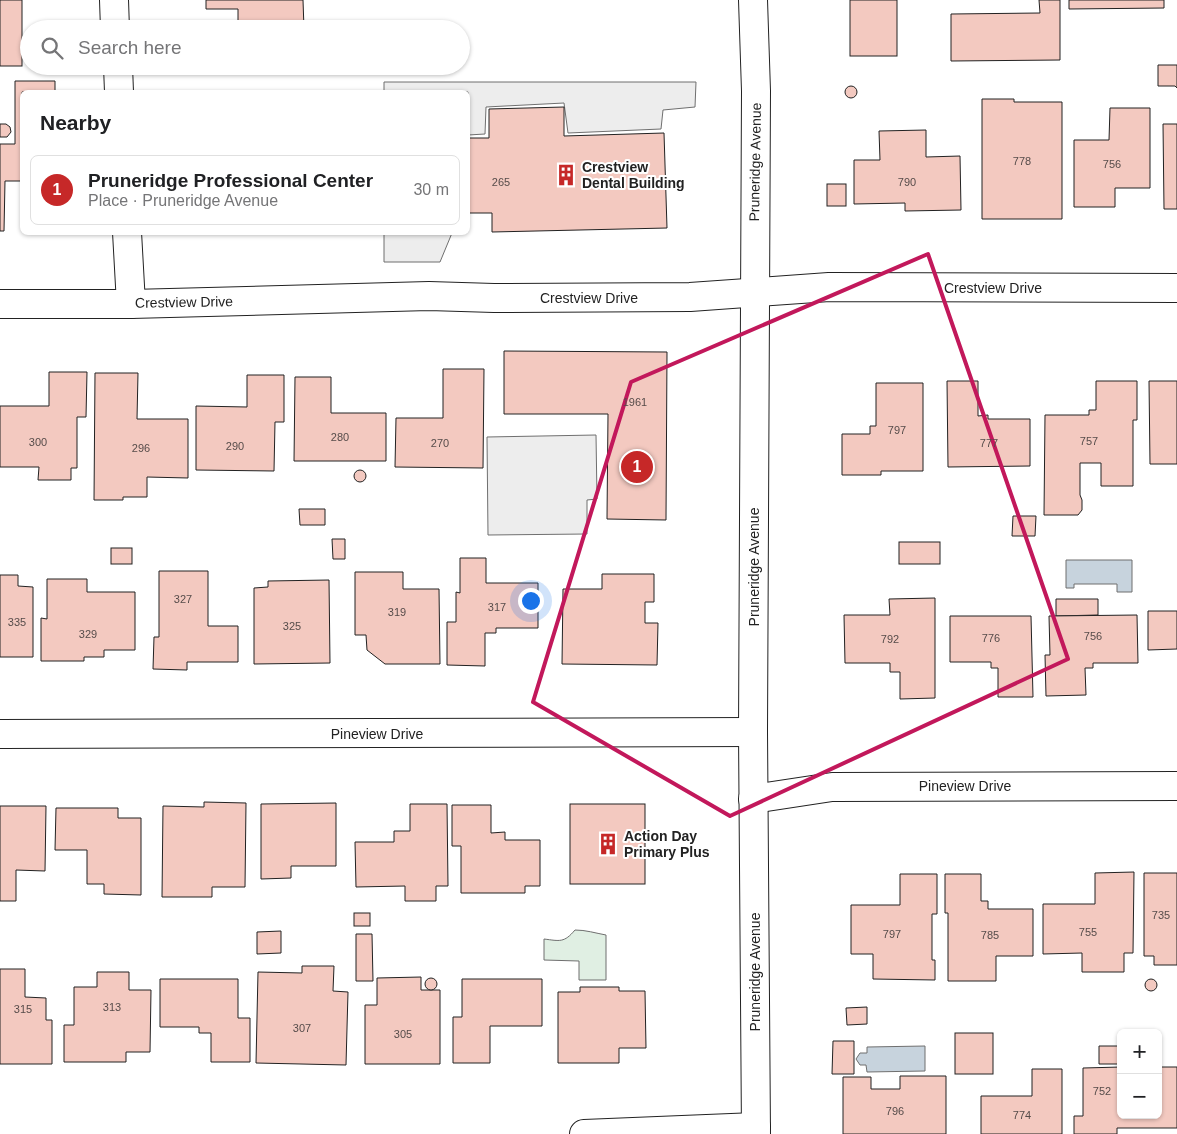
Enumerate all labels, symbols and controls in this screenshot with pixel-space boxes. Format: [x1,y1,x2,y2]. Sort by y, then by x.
search box [20,20,470,75]
icon: search [38,34,66,62]
text: Search here [78,37,182,58]
street label: Pruneridge Avenue [746,102,764,222]
text: Nearby [40,111,111,134]
house number: 778 [1013,155,1031,167]
house number: 756 [1103,158,1121,170]
place label: Crestview Dental Building [582,159,685,191]
building icon: Crestview Dental Building [553,162,579,188]
text: Pruneridge Professional Center [88,170,373,191]
house number: 265 [492,176,510,188]
house number: 790 [898,176,916,188]
text: 1 [53,181,61,198]
text: 30 m [413,181,449,198]
text: Place · Pruneridge Avenue [88,192,278,209]
street label: Crestview Drive [944,280,1042,296]
street label: Crestview Drive [540,290,638,306]
street label: Crestview Drive [135,293,233,311]
house number: 1961 [623,396,647,408]
house number: 797 [888,424,906,436]
house number: 280 [331,431,349,443]
house number: 757 [1080,435,1098,447]
house number: 300 [29,436,47,448]
house number: 270 [431,437,449,449]
house number: 777 [980,437,998,449]
house number: 290 [226,440,244,452]
house number: 296 [132,442,150,454]
pin: 1 [621,448,653,486]
street label: Pruneridge Avenue [746,507,762,626]
your location [518,588,544,614]
house number: 327 [174,593,192,605]
house number: 317 [488,601,506,613]
house number: 319 [388,606,406,618]
house number: 335 [8,616,26,628]
house number: 325 [283,620,301,632]
house number: 329 [79,628,97,640]
house number: 756 [1084,630,1102,642]
house number: 776 [982,632,1000,644]
house number: 792 [881,633,899,645]
street label: Pineview Drive [331,726,424,742]
street label: Pineview Drive [919,778,1012,794]
place label: Action Day Primary Plus [624,828,710,860]
building icon: Action Day Primary Plus [595,831,621,857]
house number: 735 [1152,909,1170,921]
street label: Pruneridge Avenue [747,912,763,1031]
house number: 755 [1079,926,1097,938]
house number: 797 [883,928,901,940]
house number: 785 [981,929,999,941]
house number: 313 [103,1001,121,1013]
house number: 315 [14,1003,32,1015]
house number: 307 [293,1022,311,1034]
house number: 305 [394,1028,412,1040]
map controls [1117,1029,1162,1119]
button: + [1117,1029,1162,1074]
button: − [1117,1074,1162,1119]
house number: 752 [1093,1085,1111,1097]
house number: 796 [886,1105,904,1117]
house number: 774 [1013,1109,1031,1121]

